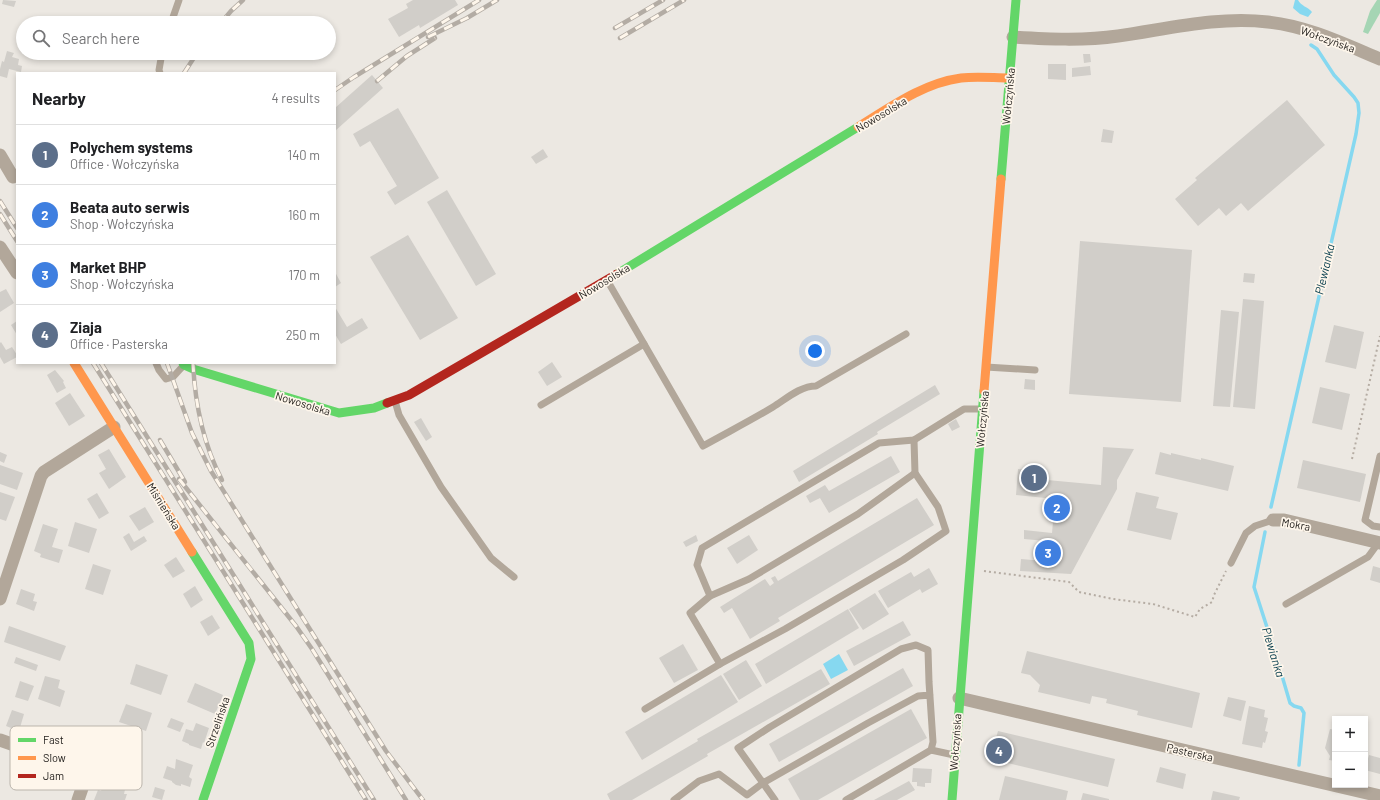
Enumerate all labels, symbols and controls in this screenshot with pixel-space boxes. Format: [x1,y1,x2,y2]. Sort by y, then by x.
search box [16,16,336,60]
street label: Wołczyńska [1299,23,1357,55]
icon: search [30,27,52,49]
text: Search here [62,29,140,47]
street label: Wołczyńska [999,67,1017,125]
text: Nearby [32,88,86,108]
text: 4 results [272,90,320,106]
street label: Nowosolska [853,94,909,134]
text: Polychem systems [70,138,193,156]
text: 1 [43,147,47,163]
text: 140 m [288,147,320,163]
text: Office · Wołczyńska [70,156,179,172]
text: Beata auto serwis [70,198,190,216]
text: 2 [41,207,49,223]
text: 160 m [288,207,320,223]
text: Shop · Wołczyńska [70,216,174,232]
water label: Plewianka [1311,242,1337,296]
text: Market BHP [70,258,146,276]
street label: Nowosolska [576,261,632,301]
text: 3 [41,267,49,283]
text: 170 m [289,267,320,283]
text: Shop · Wołczyńska [70,276,174,292]
text: Ziaja [70,318,102,336]
text: 4 [41,327,49,343]
text: 250 m [286,327,320,343]
text: Office · Pasterska [70,336,168,352]
your location [805,341,825,361]
street label: Nowosolska [274,388,332,418]
street label: Wołczyńska [973,390,991,448]
pin: 1 [1021,463,1047,493]
street label: Miśnieńska [144,480,184,532]
pin: 2 [1044,493,1070,523]
street label: Mokra [1281,515,1311,533]
pin: 3 [1035,538,1061,568]
water label: Plewianka [1260,625,1288,679]
street label: Strzelińska [202,695,232,749]
street label: Wołczyńska [947,713,963,771]
map controls [1332,716,1368,788]
button: + [1332,716,1368,752]
legend [10,726,142,790]
text: Fast [43,733,64,746]
pin: 4 [986,736,1012,766]
street label: Pasterska [1165,740,1215,764]
text: Slow [43,751,66,764]
button: − [1332,752,1368,788]
text: Jam [43,769,64,782]

